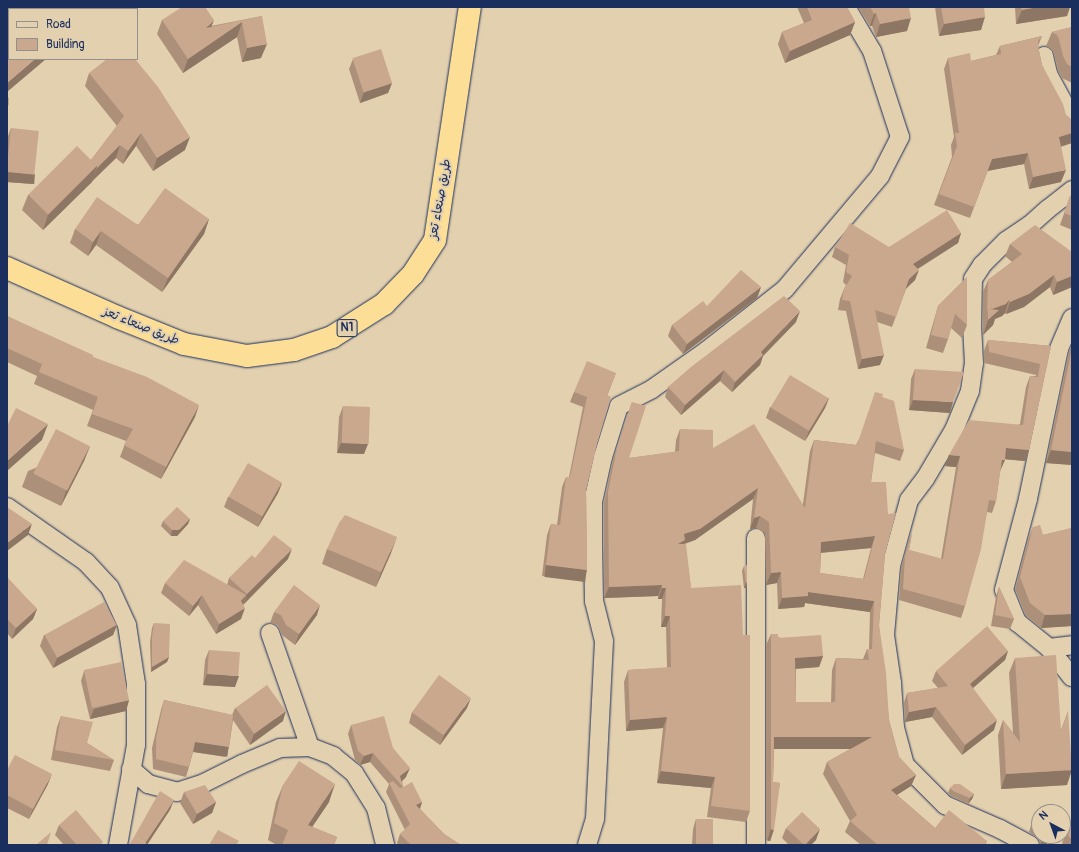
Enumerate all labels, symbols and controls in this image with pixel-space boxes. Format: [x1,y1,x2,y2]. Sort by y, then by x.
legend [8,8,138,60]
text: Road [46,17,71,32]
text: Building [46,37,85,52]
street label: طريق صنعاء تعز [425,158,455,240]
street label: طريق صنعاء تعز [100,304,182,348]
road number: N1 [336,318,358,338]
north arrow [1031,804,1071,844]
text: N [1036,808,1051,823]

